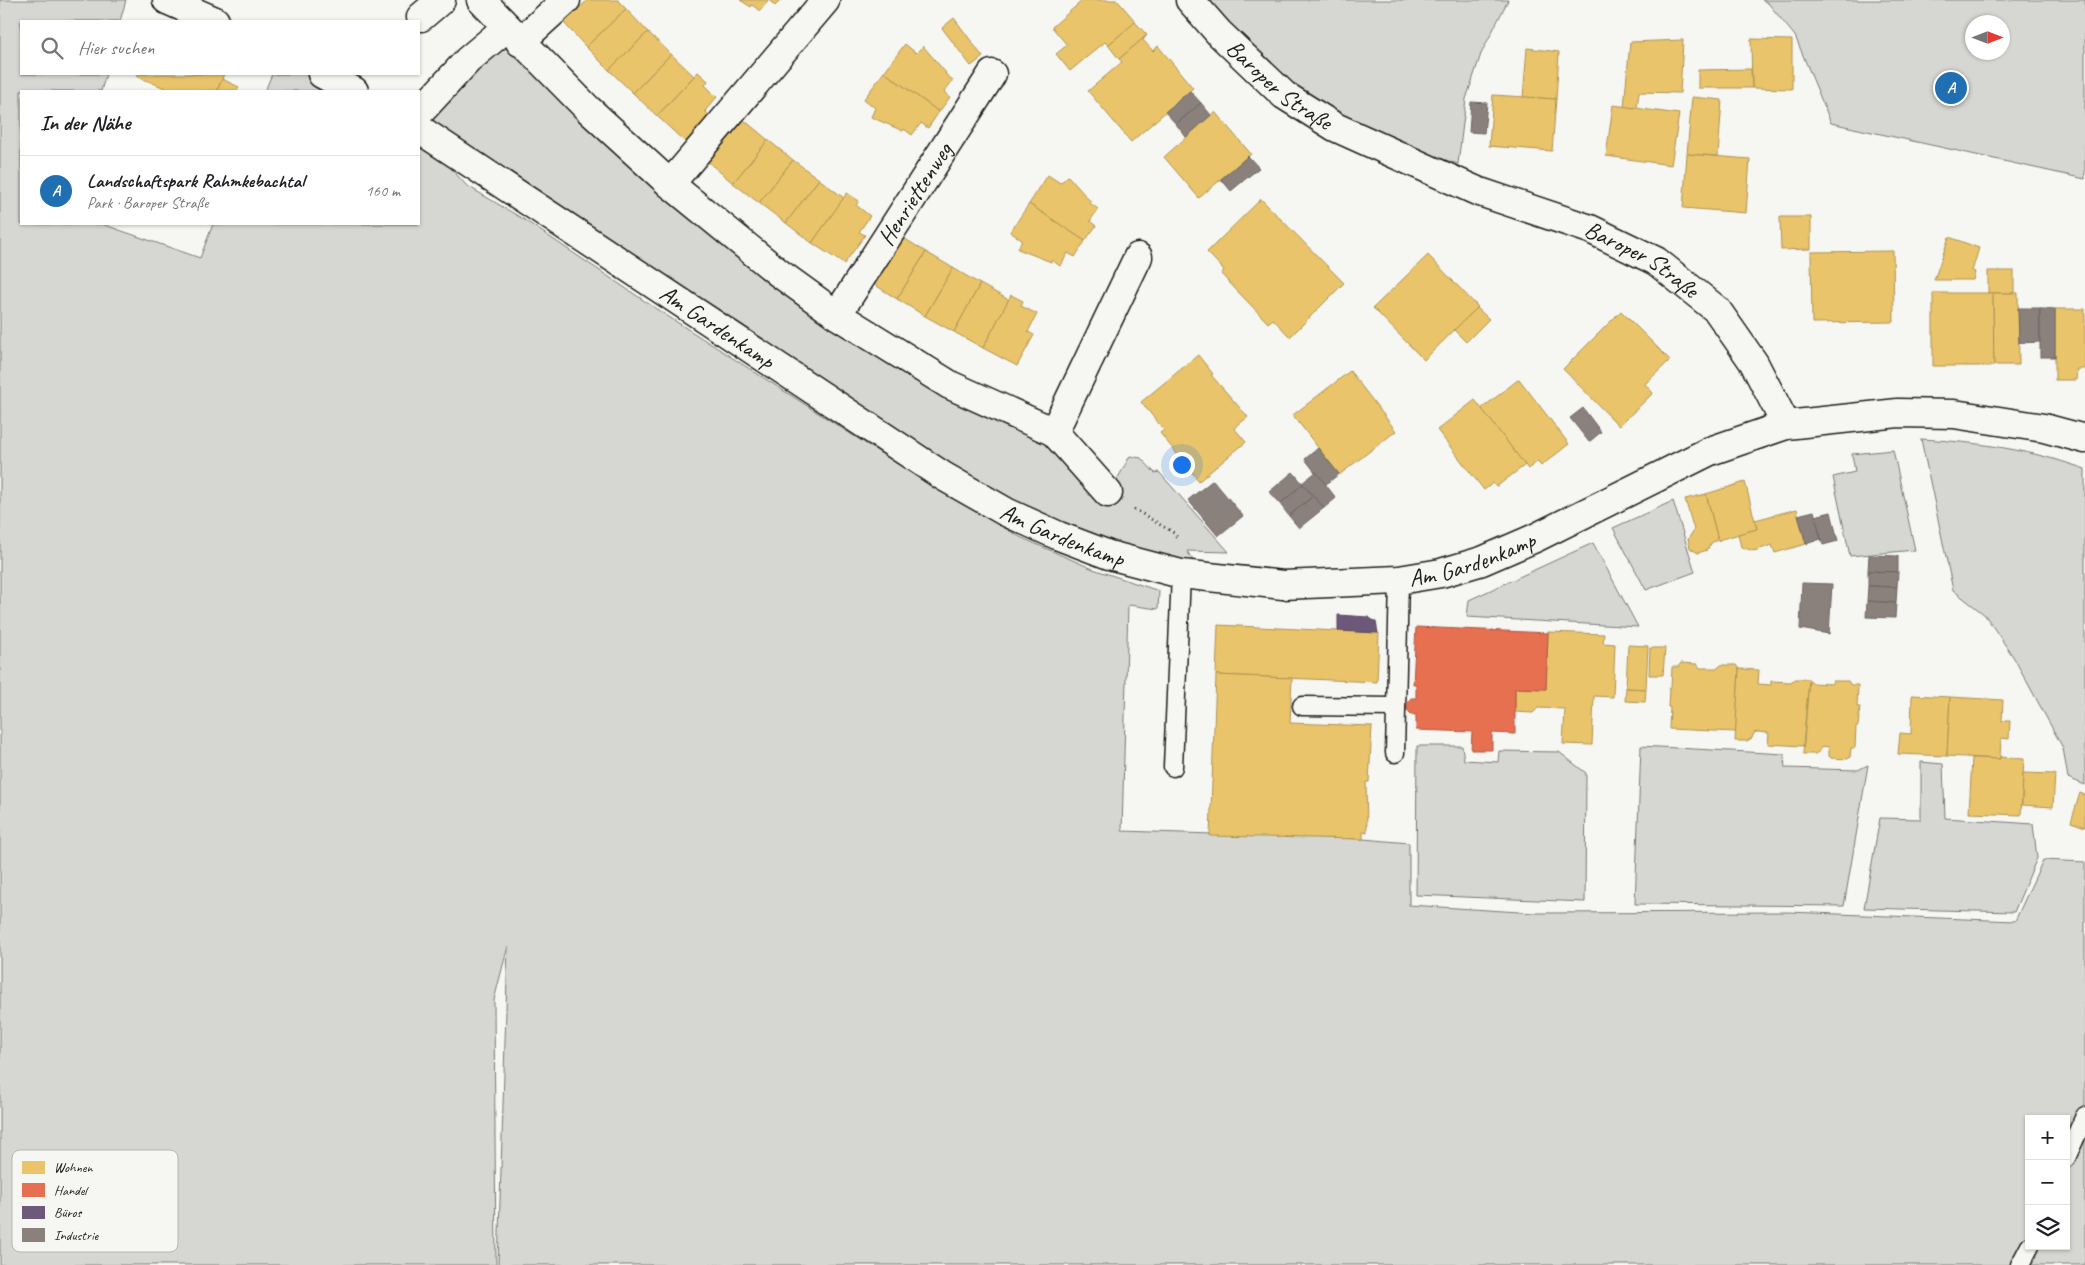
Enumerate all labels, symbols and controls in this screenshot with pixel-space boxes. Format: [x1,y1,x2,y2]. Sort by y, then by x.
north arrow [1965,15,2010,60]
search box [20,20,420,75]
street label: Baroper Straße [1220,33,1340,138]
icon: search [38,34,66,62]
text: Hier suchen [78,36,154,60]
pin: A [1935,69,1967,107]
text: In der Nähe [40,110,130,136]
street label: Henriettenweg [871,136,960,251]
text: Landschaftspark Rahmkebachtal [87,169,304,193]
text: A [52,181,60,201]
text: 160 m [366,181,400,201]
text: Park · Baroper Straße [87,193,208,213]
street label: Baroper Straße [1580,214,1707,306]
street label: Am Gardenkamp [654,278,781,376]
your location [1169,452,1195,478]
street label: Am Gardenkamp [996,496,1128,574]
street label: Am Gardenkamp [1407,524,1541,593]
map controls [2025,1115,2070,1250]
button: + [2025,1115,2070,1160]
legend [12,1150,178,1252]
text: Wohnen [54,1159,93,1176]
button: − [2025,1160,2070,1205]
text: Handel [54,1182,89,1199]
text: Büros [54,1204,82,1221]
button: layers [2025,1205,2070,1250]
text: Industrie [54,1227,100,1244]

